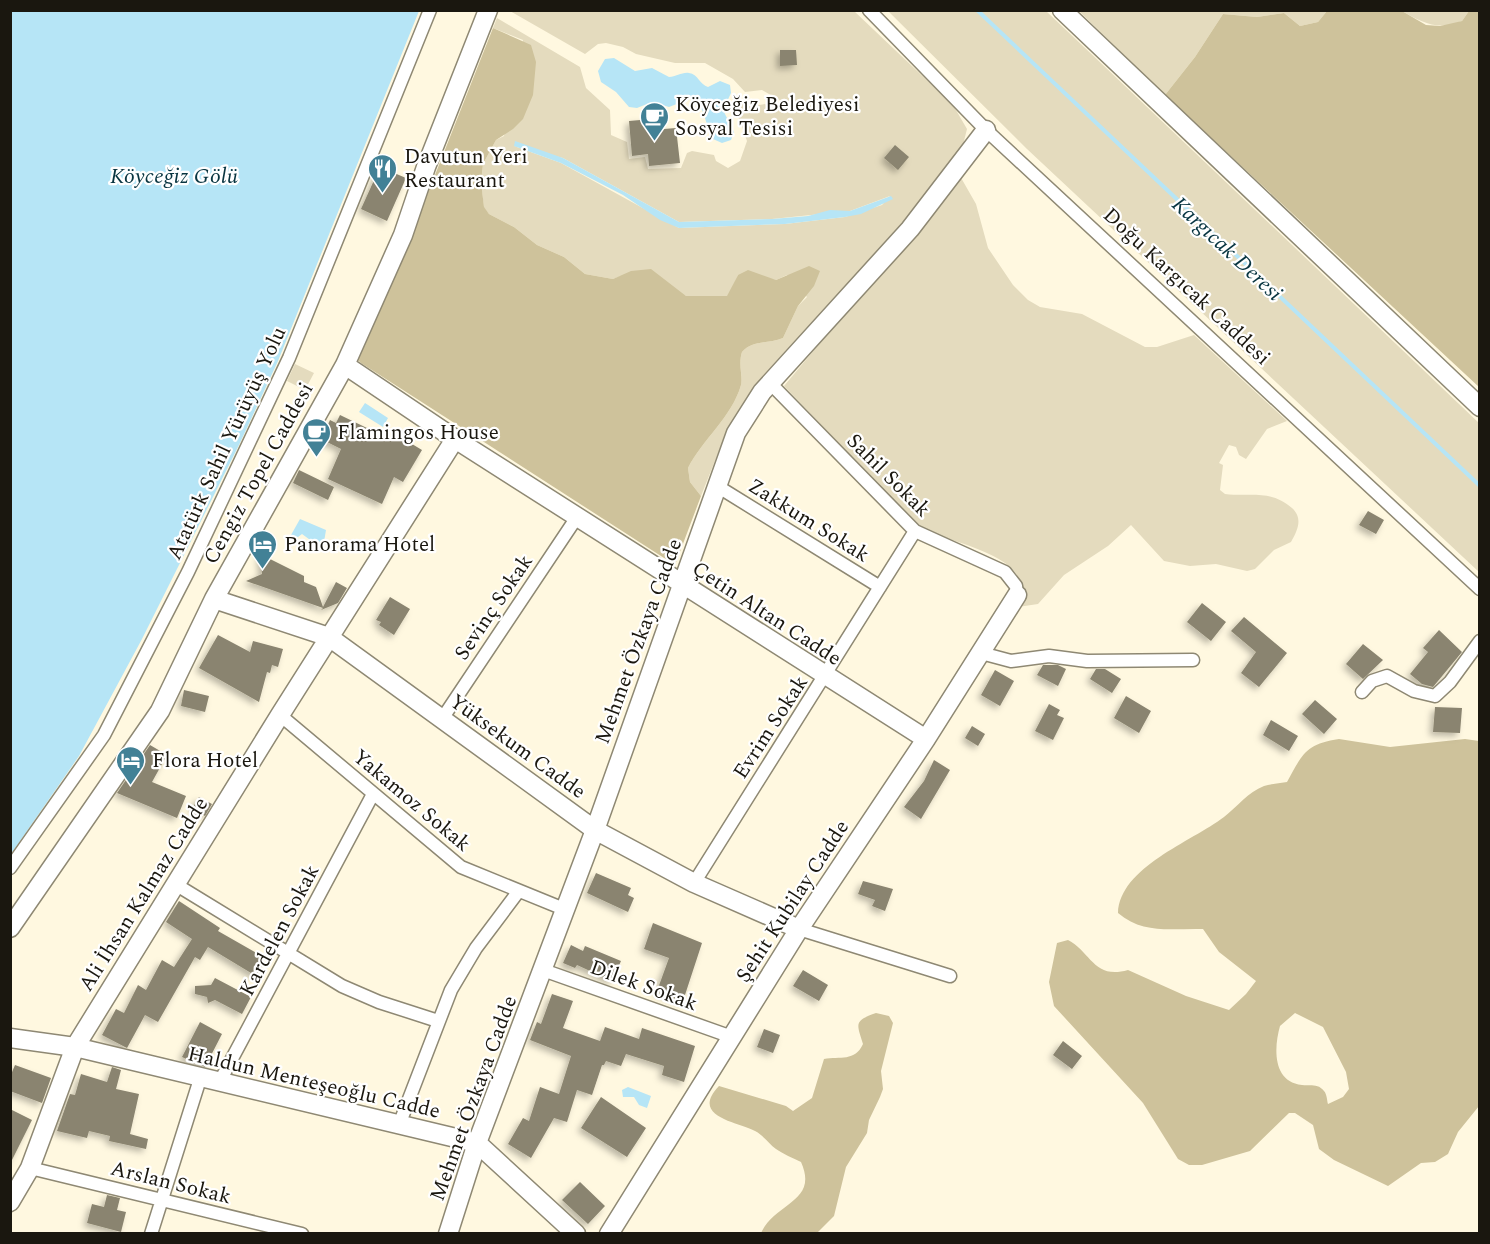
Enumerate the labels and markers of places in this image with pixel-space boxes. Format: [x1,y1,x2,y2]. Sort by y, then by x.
place label: Köyceğiz Belediyesi Sosyal Tesisi [675,89,859,145]
cafe icon: Köyceğiz Belediyesi Sosyal Tesisi [638,100,670,142]
place label: Davutun Yeri Restaurant [404,141,528,197]
restaurant icon: Davutun Yeri Restaurant [367,152,399,194]
cafe icon: Flamingos House [300,416,332,458]
place label: Flamingos House [337,417,499,449]
hotel icon: Panorama Hotel [247,528,279,570]
place label: Panorama Hotel [284,529,435,561]
hotel icon: Flora Hotel [115,744,147,786]
place label: Flora Hotel [152,745,258,777]

